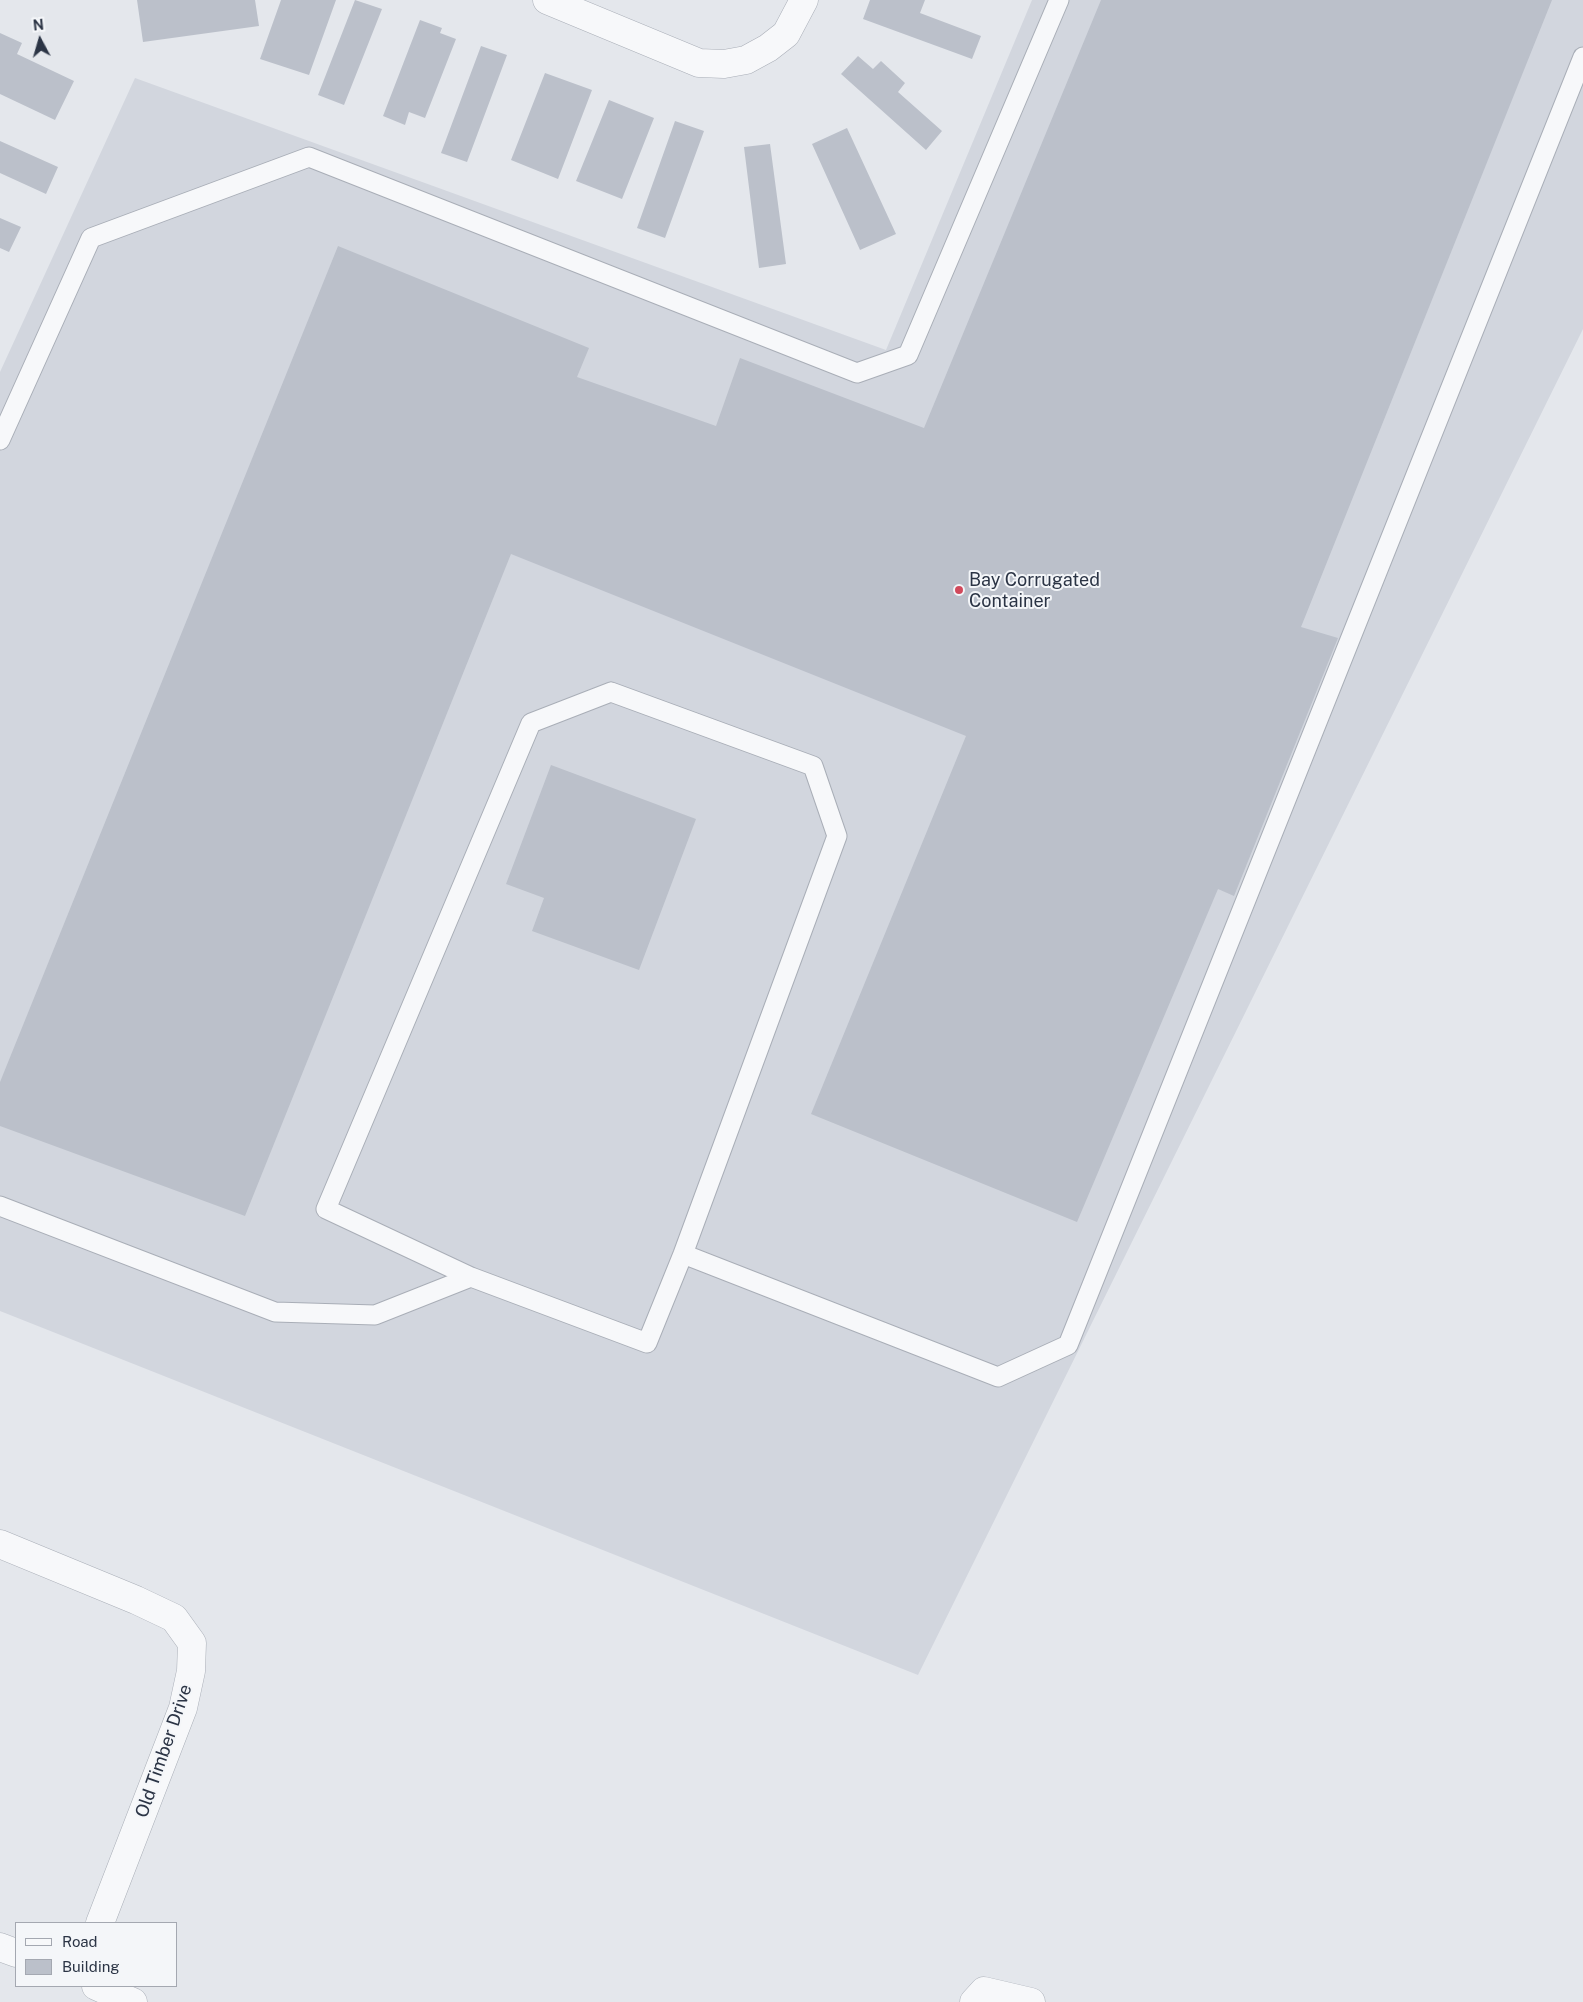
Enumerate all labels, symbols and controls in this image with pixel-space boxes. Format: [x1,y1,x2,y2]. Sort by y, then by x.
north arrow [15,15,65,65]
text: N [32,17,45,34]
place label: Bay Corrugated Container [969,569,1100,612]
marker: Bay Corrugated Container [953,584,965,596]
street label: Old Timber Drive [131,1682,197,1820]
legend [15,1922,178,1987]
text: Road [62,1933,98,1950]
text: Building [62,1958,120,1975]

